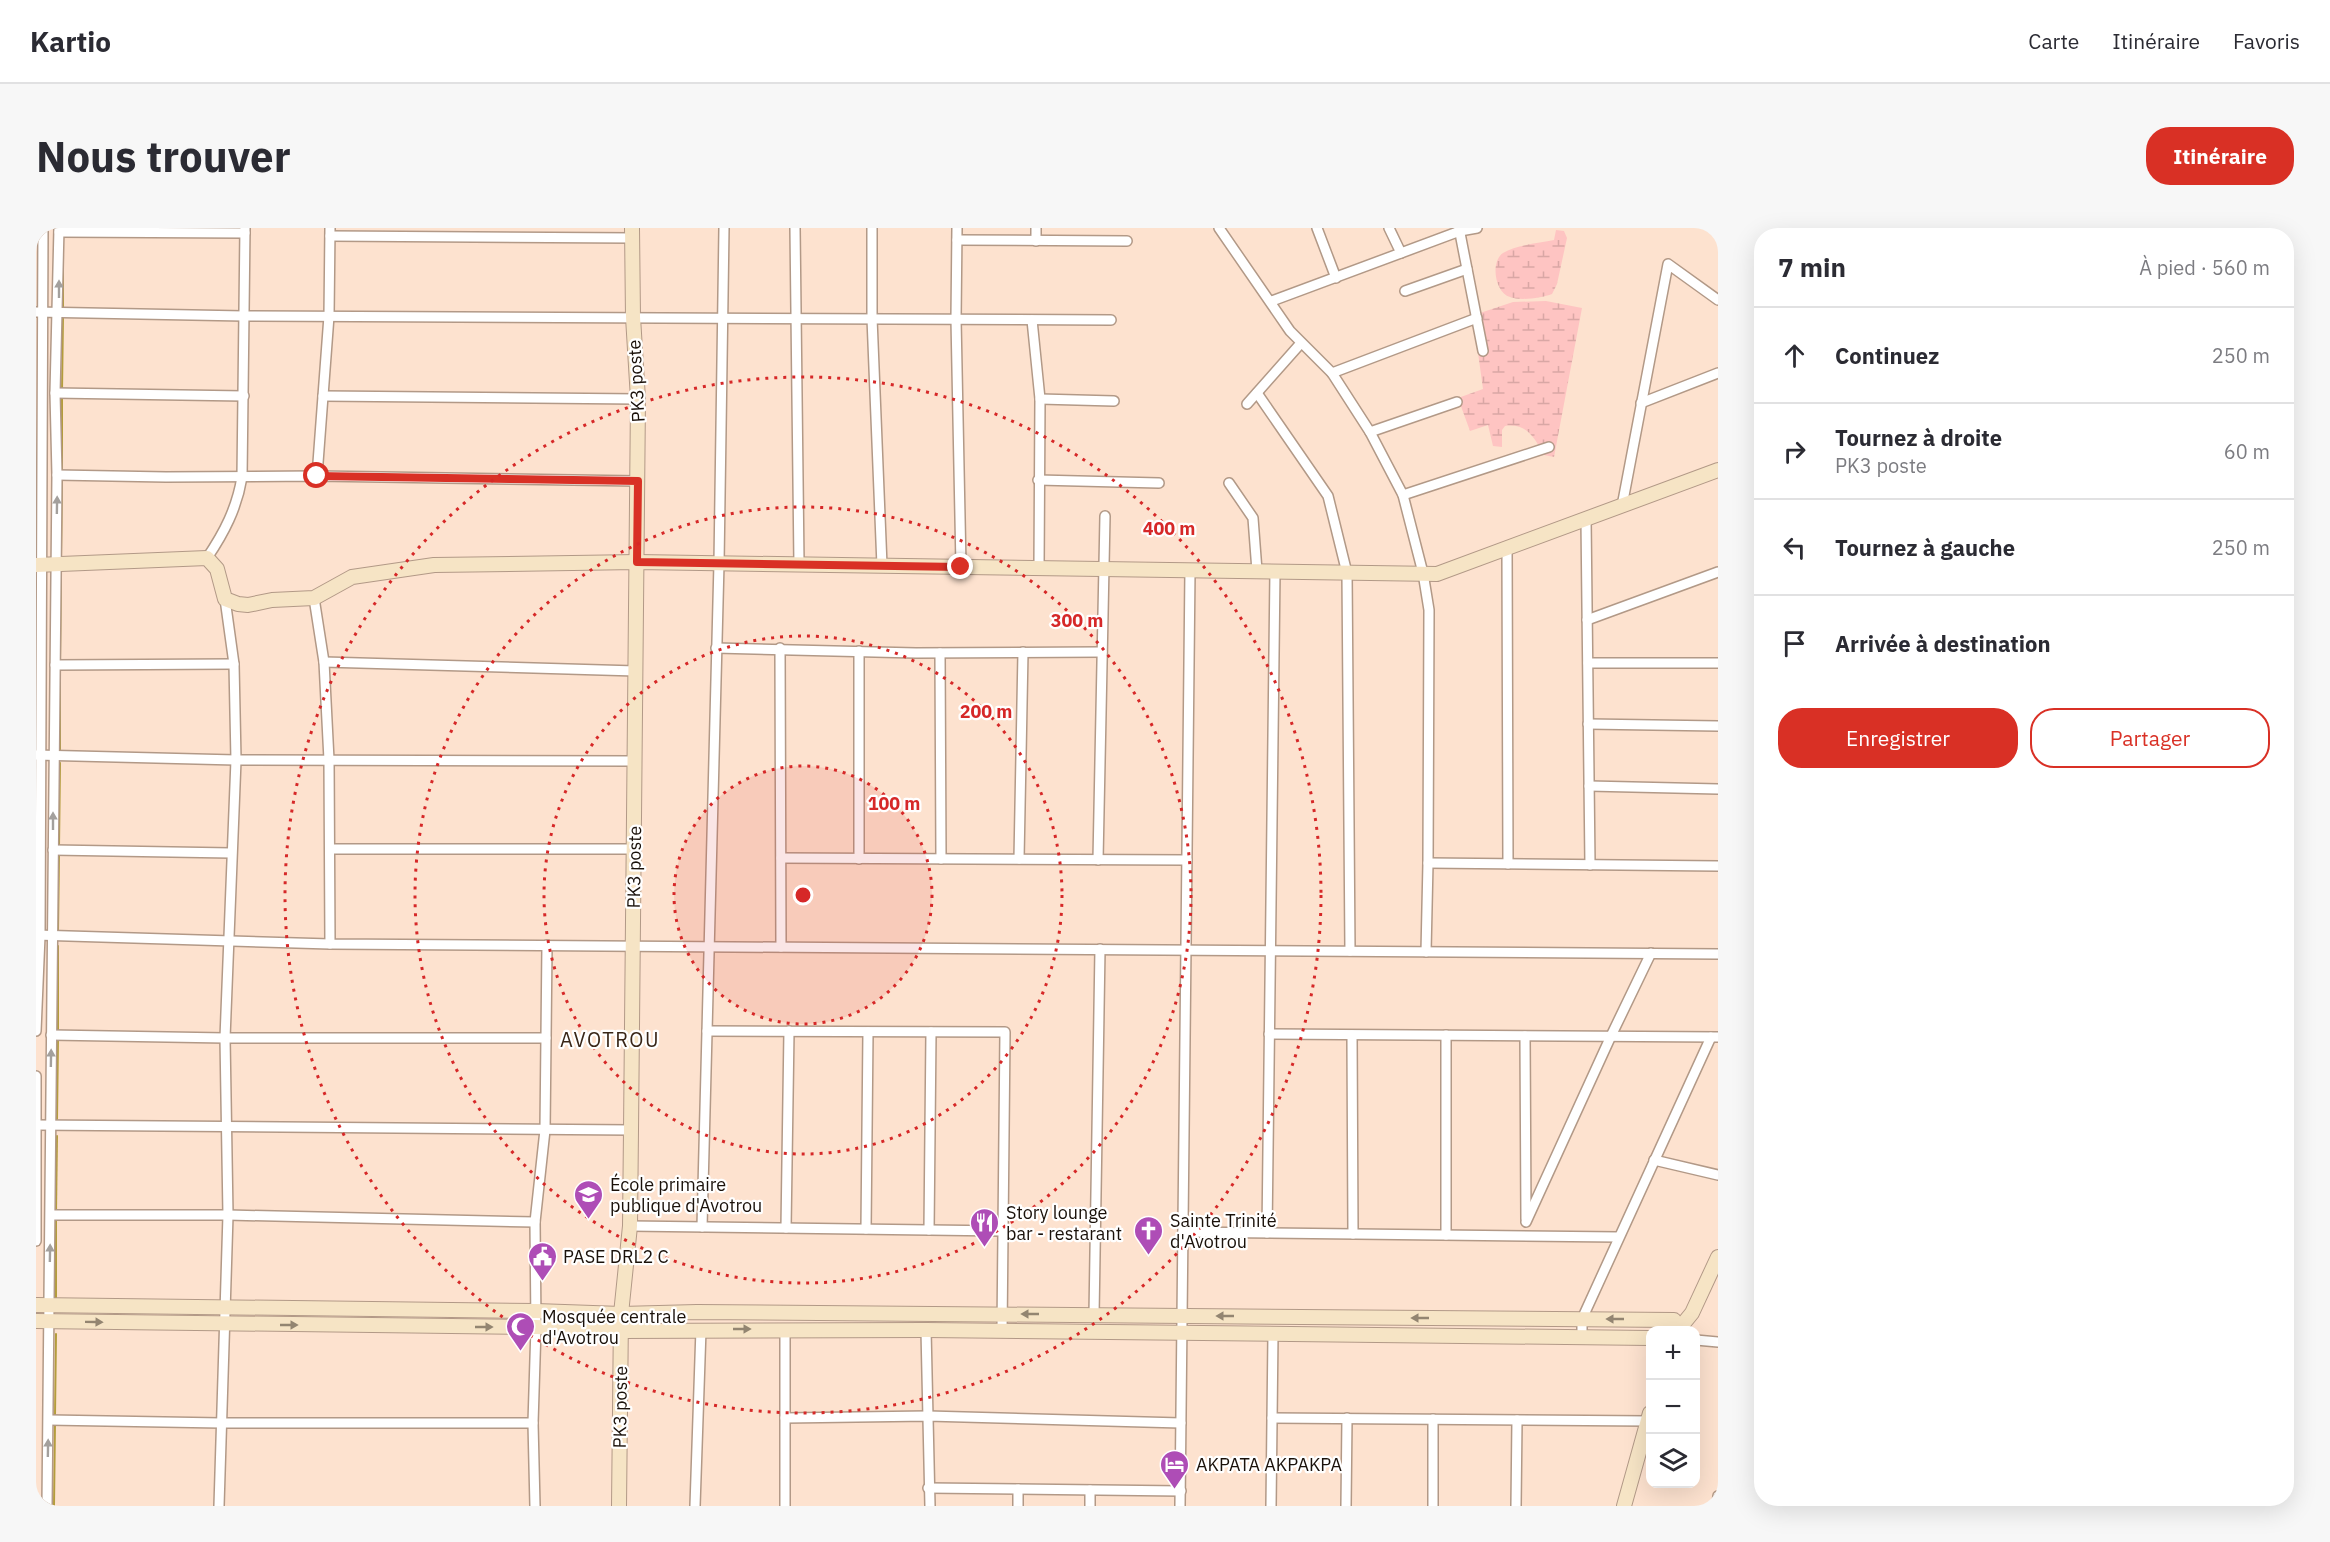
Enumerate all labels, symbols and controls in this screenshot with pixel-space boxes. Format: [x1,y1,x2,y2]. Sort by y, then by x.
text: Kartio [30,23,111,60]
text: Carte [2028,27,2079,55]
text: Itinéraire [2112,27,2200,55]
text: Favoris [2233,27,2300,55]
button: Itinéraire [2146,127,2294,185]
text: Nous trouver [36,129,291,184]
text: 7 min [1778,250,1846,284]
text: À pied · 560 m [2139,254,2270,281]
one-way arrow [54,279,64,298]
street label: PK3 poste [622,339,650,423]
icon: ahead [1778,339,1811,372]
text: Continuez [1835,341,1939,370]
text: 250 m [2212,342,2270,369]
text: Tournez à droite [1835,423,2002,452]
icon: right [1778,435,1811,468]
text: 60 m [2224,438,2270,465]
text: PK3 poste [1835,452,1927,479]
route start [303,462,329,488]
one-way arrow [52,495,61,514]
text: 400 m [1143,517,1195,540]
icon: left [1778,531,1811,564]
text: Tournez à gauche [1835,533,2015,562]
text: 250 m [2212,534,2270,561]
route end [947,553,973,579]
text: 300 m [1051,609,1103,632]
icon: arrive [1778,627,1811,660]
text: Arrivée à destination [1835,629,2051,658]
text: 200 m [960,700,1012,723]
button: Enregistrer [1778,708,2018,768]
button: Partager [2030,708,2270,768]
text: 100 m [868,792,920,815]
one-way arrow [48,811,58,830]
street label: PK3 poste [622,825,646,909]
centre of rings [793,885,813,905]
district label: AVOTROU [560,1026,660,1053]
one-way arrow [46,1048,56,1067]
place label: École primaire publique d'Avotrou [610,1173,762,1217]
school or university icon: École primaire publique d'Avotrou [573,1178,605,1220]
place label: Story lounge bar - restarant [1006,1201,1122,1245]
restaurant icon: Story lounge bar - restarant [969,1206,1001,1248]
place label: Sainte Trinité d'Avotrou [1170,1209,1277,1253]
church icon: Sainte Trinité d'Avotrou [1133,1214,1165,1256]
public building icon: PASE DRL2 C [526,1240,558,1282]
one-way arrow [45,1243,55,1262]
place label: PASE DRL2 C [563,1245,669,1268]
place label: Mosquée centrale d'Avotrou [542,1305,687,1349]
mosque icon: Mosquée centrale d'Avotrou [505,1310,537,1352]
one-way arrow [1021,1310,1040,1319]
one-way arrow [1216,1311,1235,1321]
one-way arrow [1411,1313,1430,1323]
one-way arrow [1606,1314,1625,1324]
one-way arrow [85,1317,104,1327]
one-way arrow [280,1320,299,1330]
one-way arrow [475,1322,494,1332]
one-way arrow [733,1324,752,1334]
map controls [1646,1326,1700,1488]
button: + [1646,1326,1700,1380]
street label: PK3 poste [608,1365,632,1449]
button: − [1646,1380,1700,1434]
button: layers [1646,1434,1700,1488]
one-way arrow [43,1438,53,1457]
hotel icon: AKPATA AKPAKPA [1159,1448,1191,1490]
place label: AKPATA AKPAKPA [1196,1453,1342,1476]

